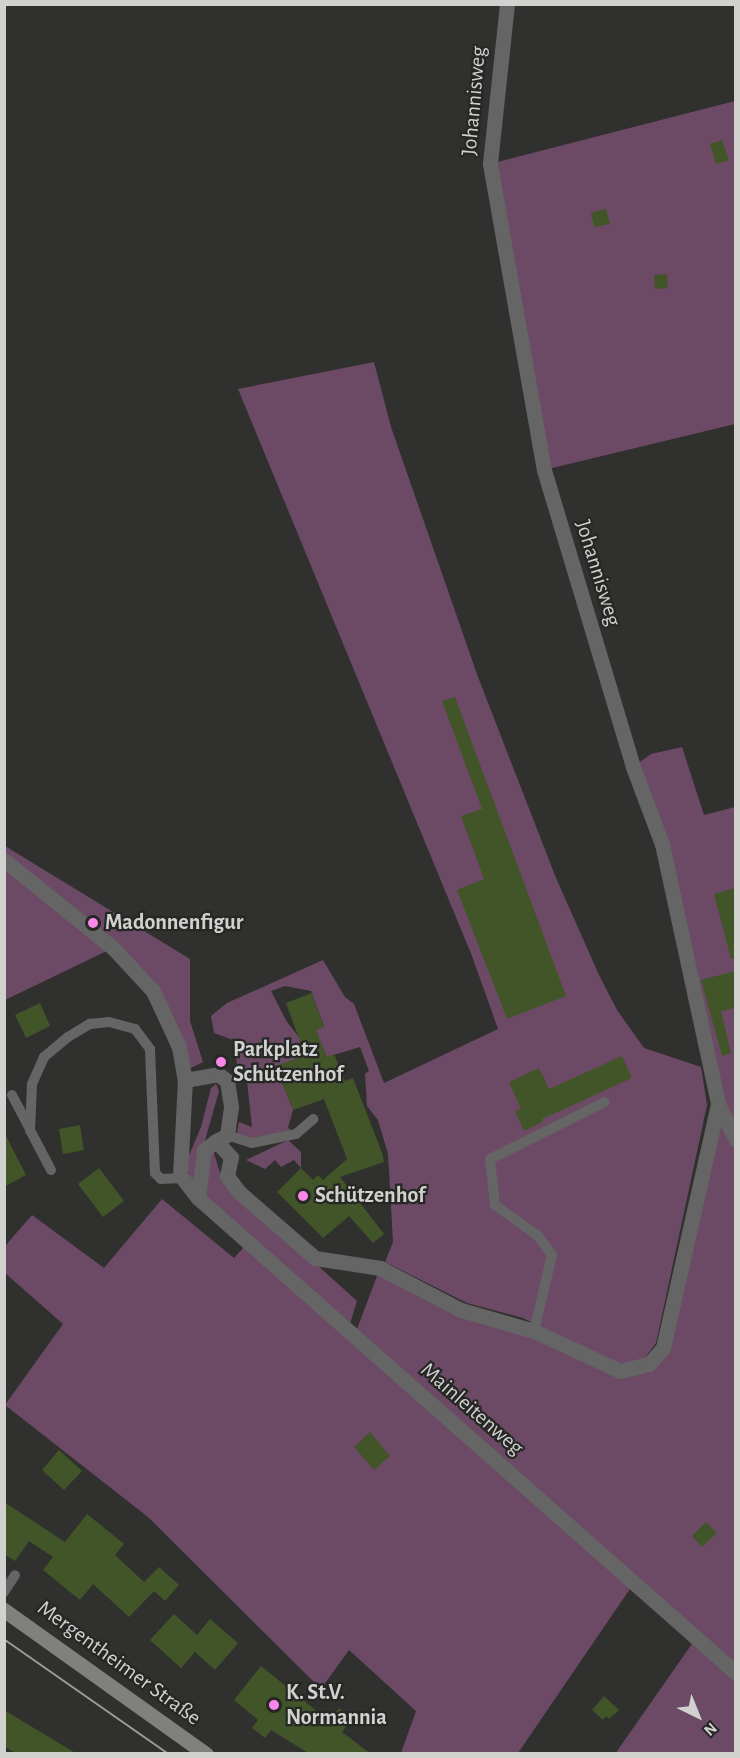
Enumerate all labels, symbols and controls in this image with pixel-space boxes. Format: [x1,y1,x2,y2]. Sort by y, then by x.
street label: Johannisweg [456,45,492,157]
street label: Johannisweg [569,517,627,629]
place label: Madonnenfigur [105,910,243,936]
marker: Madonnenfigur [86,916,100,930]
place label: Parkplatz Schützenhof [233,1036,343,1088]
marker: Parkplatz Schützenhof [214,1055,228,1069]
place label: Schützenhof [315,1183,425,1209]
marker: Schützenhof [296,1189,310,1203]
street label: Mainleitenweg [415,1357,529,1461]
street label: Mergentheimer Straße [32,1595,206,1731]
place label: K. St.V. Normannia [286,1679,387,1730]
north arrow [668,1686,728,1746]
marker: K. St.V. Normannia [267,1698,281,1712]
text: N [701,1720,720,1739]

